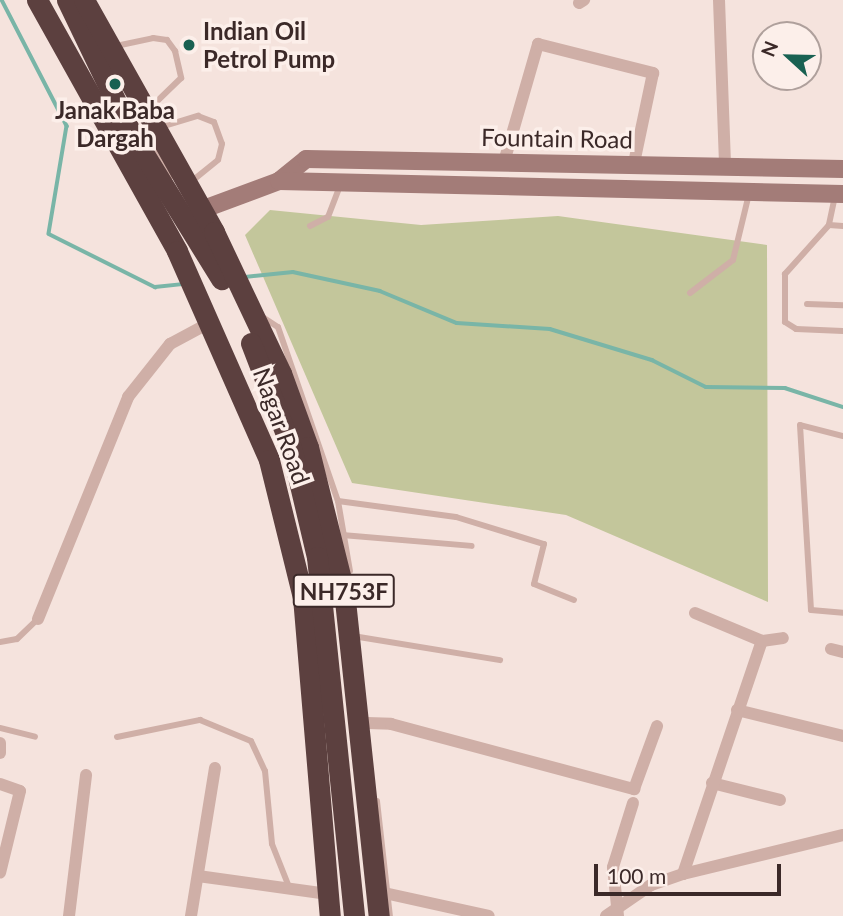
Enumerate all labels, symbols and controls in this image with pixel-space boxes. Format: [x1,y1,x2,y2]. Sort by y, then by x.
place label: Indian Oil Petrol Pump [203,17,335,73]
north arrow [752,21,822,91]
marker: Indian Oil Petrol Pump [181,37,197,53]
text: N [756,38,782,60]
marker: Janak Baba Dargah [107,76,123,92]
place label: Janak Baba Dargah [55,96,175,152]
street label: Fountain Road [481,122,633,154]
street label: Nagar Road [248,364,316,488]
road number: NH753F [292,572,396,610]
scale bar [598,850,785,894]
text: 100 m [607,863,666,888]

